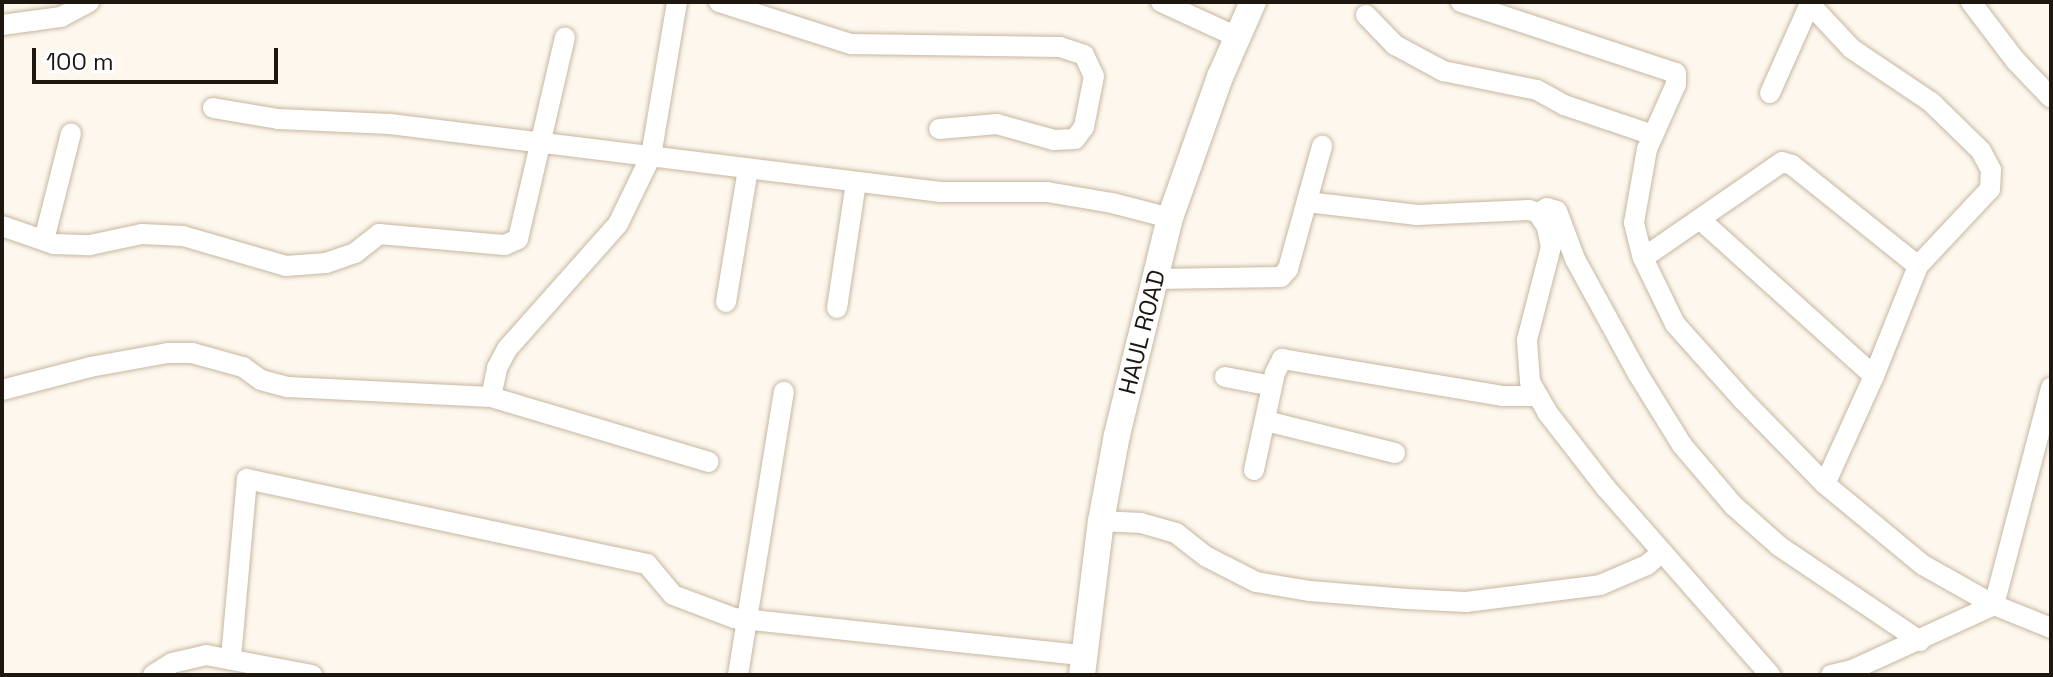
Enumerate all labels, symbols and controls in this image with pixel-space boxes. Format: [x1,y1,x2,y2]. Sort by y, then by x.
scale bar [36,32,282,82]
text: 100 m [46,46,114,77]
street label: HAUL ROAD [1113,267,1171,397]

